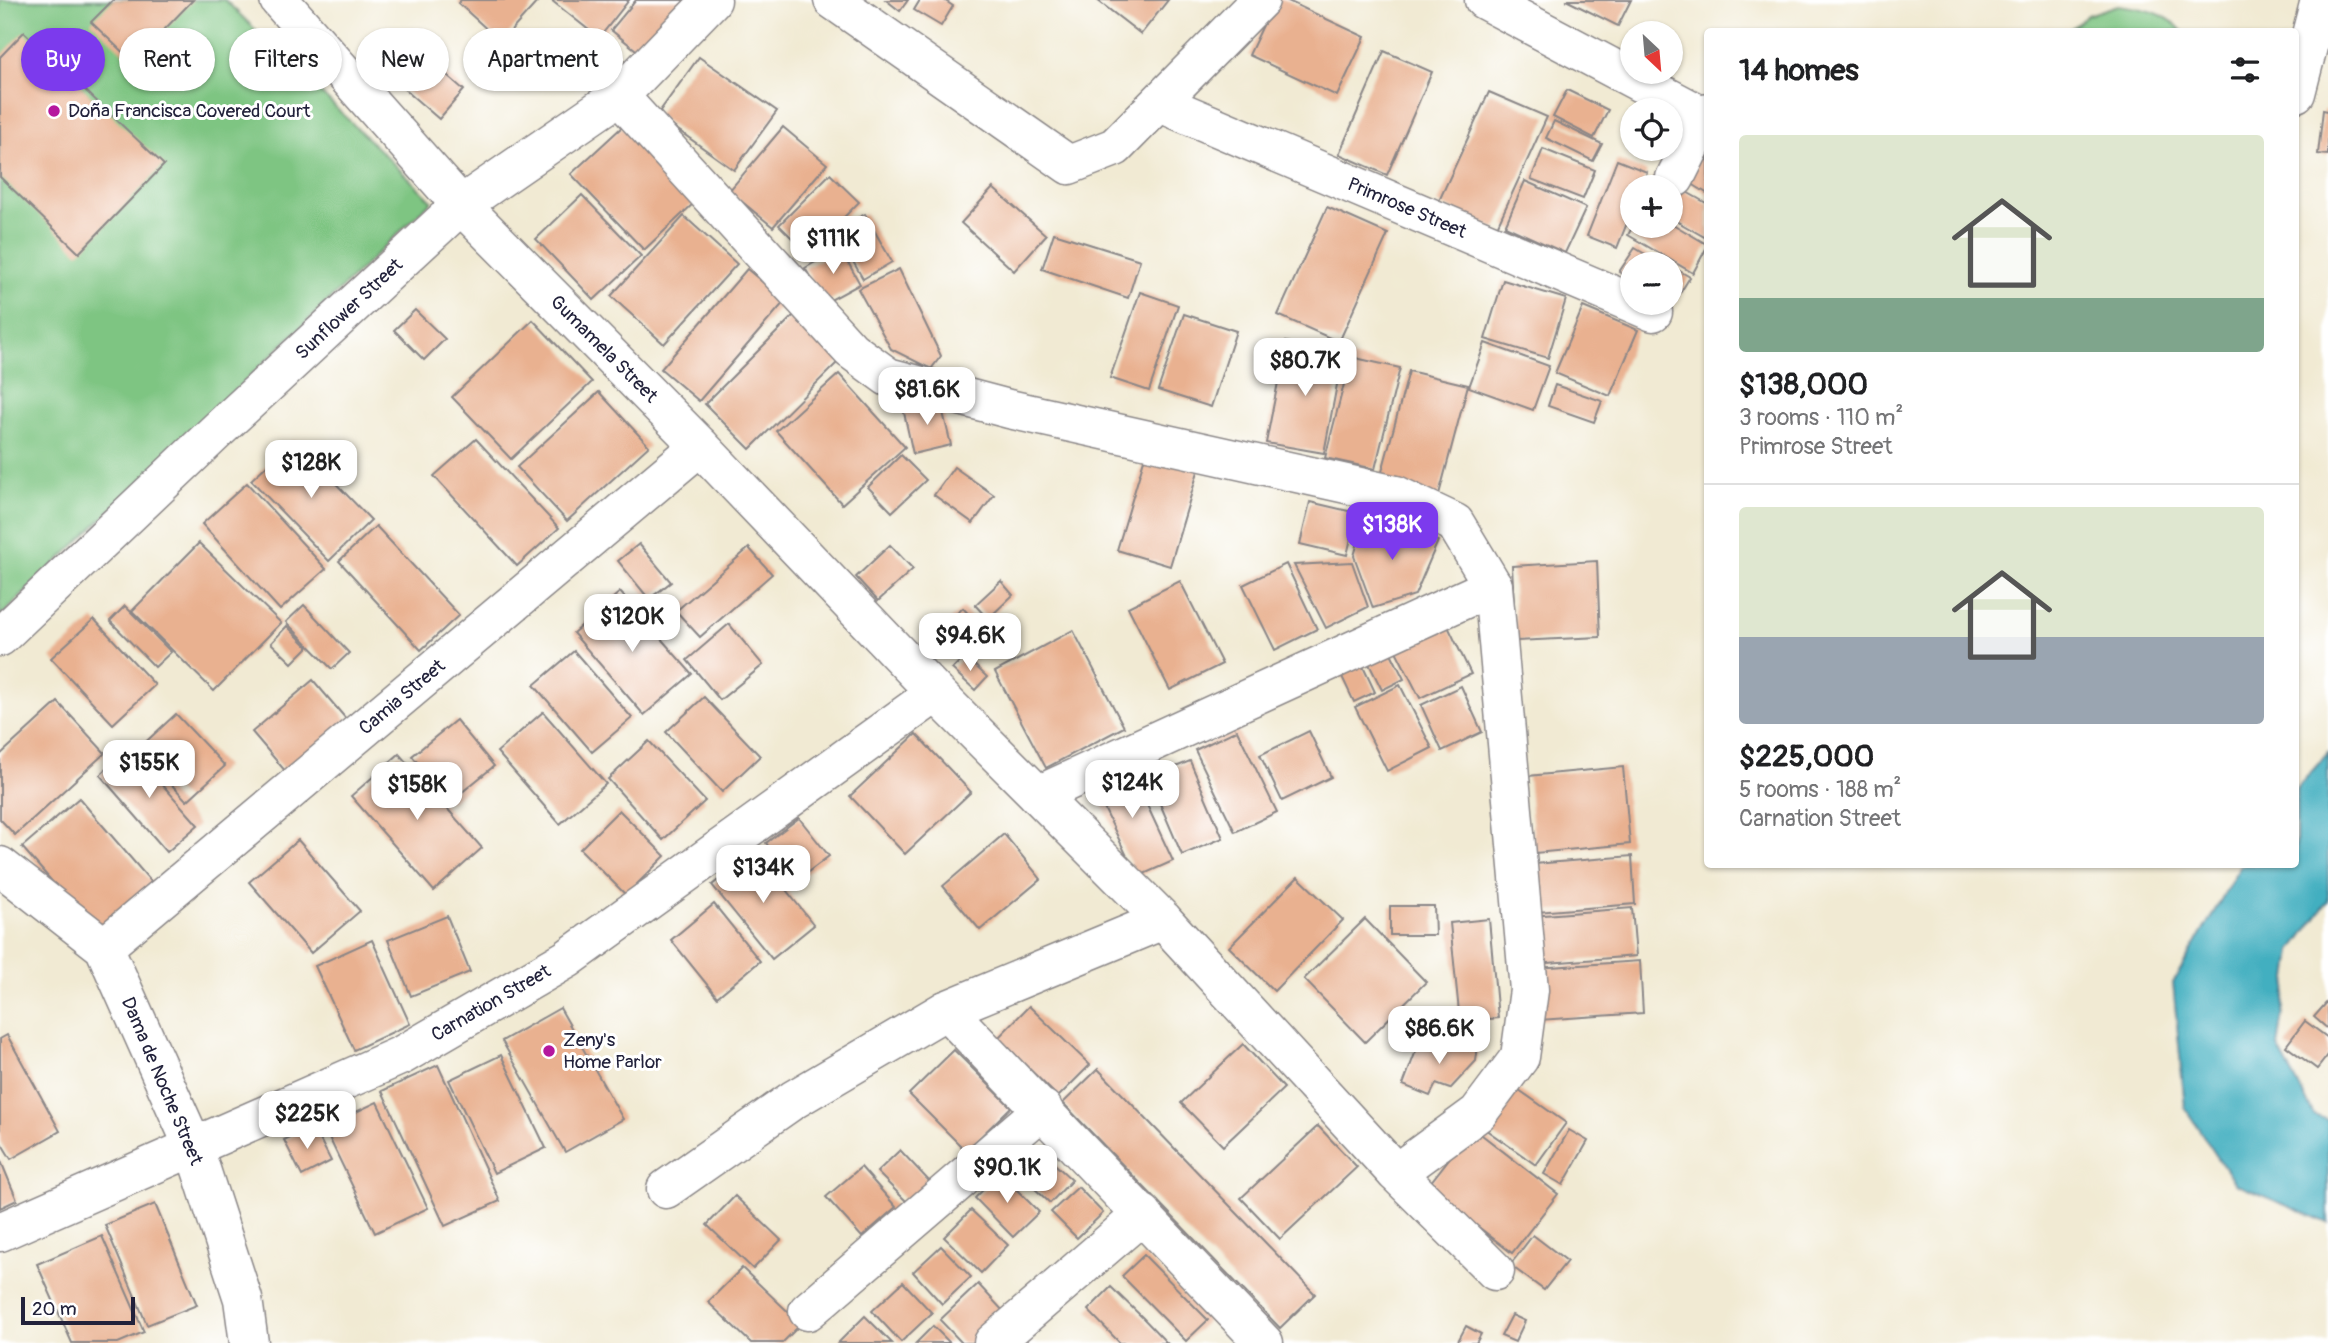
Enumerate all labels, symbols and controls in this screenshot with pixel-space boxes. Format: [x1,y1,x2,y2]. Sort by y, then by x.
north arrow [1620,21,1684,84]
map controls [1620,21,1683,315]
chip: Buy [21,28,105,91]
chip: Rent [119,28,215,91]
chip: Filters [229,28,342,91]
chip: New [356,28,449,91]
chip: Apartment [463,28,623,91]
icon: filters [2226,51,2264,89]
text: 14 homes [1739,52,1859,89]
button: locate [1620,98,1683,161]
place label: Doña Francisca Covered Court [68,99,311,123]
marker: Doña Francisca Covered Court [46,103,62,119]
street label: Primrose Street [1344,172,1470,244]
button: + [1620,175,1683,238]
icon: home [1939,180,2065,306]
pin: $111K [784,216,882,276]
text: $111K [806,224,860,253]
button: − [1620,252,1683,315]
street label: Sunflower Street [290,253,408,365]
street label: Gumamela Street [545,290,663,408]
pin: $80.7K [1248,338,1362,398]
text: $80.7K [1270,346,1340,375]
text: $138,000 [1739,366,1868,403]
pin: $81.6K [870,368,984,427]
text: $81.6K [894,375,960,404]
text: 3 rooms · 110 m² [1739,403,1903,432]
text: Primrose Street [1739,432,1893,461]
pin: $128K [262,440,360,500]
text: $128K [281,448,341,477]
pin: $138K [1343,503,1441,562]
text: $138K [1362,510,1422,539]
icon: home [1939,552,2065,678]
pin: $120K [583,594,681,654]
text: $120K [600,602,664,631]
pin: $94.6K [913,614,1027,673]
text: $94.6K [935,621,1005,650]
street label: Camia Street [354,654,450,740]
text: $225,000 [1739,738,1874,775]
pin: $155K [100,740,198,800]
text: $155K [119,748,179,777]
pin: $124K [1083,760,1181,820]
pin: $158K [368,762,466,822]
text: $124K [1101,768,1163,797]
text: $158K [387,770,447,799]
text: 5 rooms · 188 m² [1739,775,1901,804]
text: Carnation Street [1739,804,1901,833]
pin: $134K [714,846,812,905]
text: $134K [732,853,794,882]
street label: Carnation Street [427,959,555,1047]
street label: Dama de Noche Street [116,993,208,1169]
pin: $86.6K [1382,1006,1496,1066]
text: $86.6K [1404,1014,1474,1043]
place label: Zeny's Home Parlor [563,1028,662,1074]
marker: Zeny's Home Parlor [541,1043,557,1059]
pin: $225K [258,1092,356,1151]
text: $225K [275,1099,339,1128]
pin: $90.1K [950,1146,1064,1205]
text: $90.1K [973,1153,1041,1182]
scale bar [21,1294,135,1326]
text: 20 m [32,1297,77,1321]

